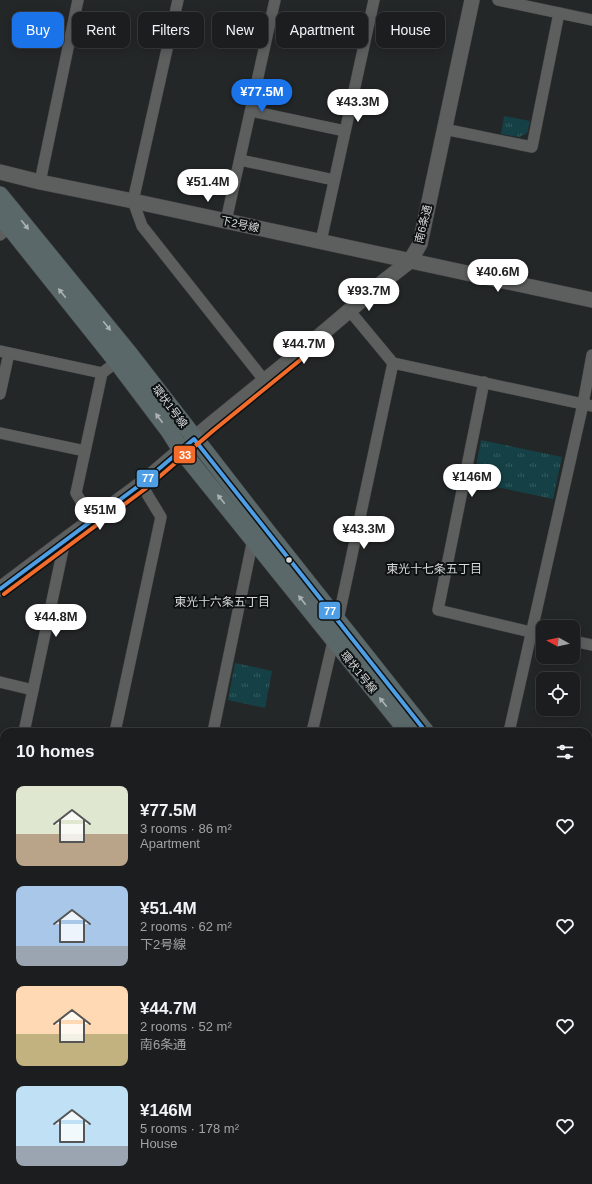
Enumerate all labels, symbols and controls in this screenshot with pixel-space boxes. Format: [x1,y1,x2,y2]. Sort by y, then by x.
chip: Buy [12,12,64,48]
chip: Rent [72,12,130,48]
chip: Filters [138,12,204,48]
chip: New [212,12,268,48]
chip: Apartment [276,12,368,48]
chip: House [376,12,445,48]
pin: ¥77.5M [229,79,295,113]
text: ¥77.5M [240,84,284,99]
pin: ¥43.3M [325,89,391,123]
text: ¥43.3M [336,94,380,109]
pin: ¥51.4M [175,169,241,203]
text: ¥51.4M [186,174,230,189]
street label: 南6条通 [412,204,434,244]
street label: 下2号線 [220,214,260,234]
one-way arrow [21,219,30,230]
pin: ¥40.6M [465,259,531,293]
text: ¥40.6M [476,264,520,279]
pin: ¥93.7M [336,278,402,312]
text: ¥93.7M [347,283,391,298]
one-way arrow [58,288,67,299]
one-way arrow [103,320,111,331]
pin: ¥44.7M [271,331,337,365]
text: ¥44.7M [282,336,326,351]
street label: 環状1号線 [150,382,190,430]
one-way arrow [155,412,164,423]
line badge: 33 [173,445,196,464]
text: 33 [179,449,191,461]
pin: ¥146M [444,464,500,498]
line badge: 77 [136,469,159,488]
text: ¥146M [452,469,492,484]
text: 77 [142,472,154,484]
one-way arrow [216,493,225,504]
pin: ¥51M [76,497,124,531]
text: ¥51M [84,502,116,517]
pin: ¥43.3M [331,516,397,550]
text: ¥43.3M [342,521,386,536]
unlabelled marker [284,555,294,565]
district label: 東光十七条五丁目 [386,562,482,576]
district label: 東光十六条五丁目 [174,595,270,609]
one-way arrow [298,595,306,606]
line badge: 77 [318,601,341,620]
pin: ¥44.8M [23,604,89,638]
text: 77 [324,605,336,617]
text: ¥44.8M [34,609,78,624]
north arrow [536,620,580,664]
map controls [536,620,580,716]
street label: 環状1号線 [339,649,379,695]
button: locate [536,672,580,716]
one-way arrow [379,696,388,707]
icon: filters [554,741,576,763]
text: 10 homes [16,742,94,761]
text: ¥77.5M [140,801,197,820]
icon: home [48,802,96,850]
icon: heart [554,815,576,837]
text: 3 rooms · 86 m² [140,821,232,836]
text: Apartment [140,836,200,851]
text: ¥51.4M [140,899,197,918]
icon: home [48,902,96,950]
icon: heart [554,915,576,937]
text: 2 rooms · 62 m² [140,919,232,934]
text: 下2号線 [140,937,186,952]
text: ¥44.7M [140,999,197,1018]
icon: home [48,1002,96,1050]
icon: heart [554,1015,576,1037]
text: 2 rooms · 52 m² [140,1019,232,1034]
text: 南6条通 [140,1037,186,1052]
text: ¥146M [140,1101,192,1120]
icon: home [48,1102,96,1150]
icon: heart [554,1115,576,1137]
text: 5 rooms · 178 m² [140,1121,239,1136]
text: House [140,1136,178,1151]

